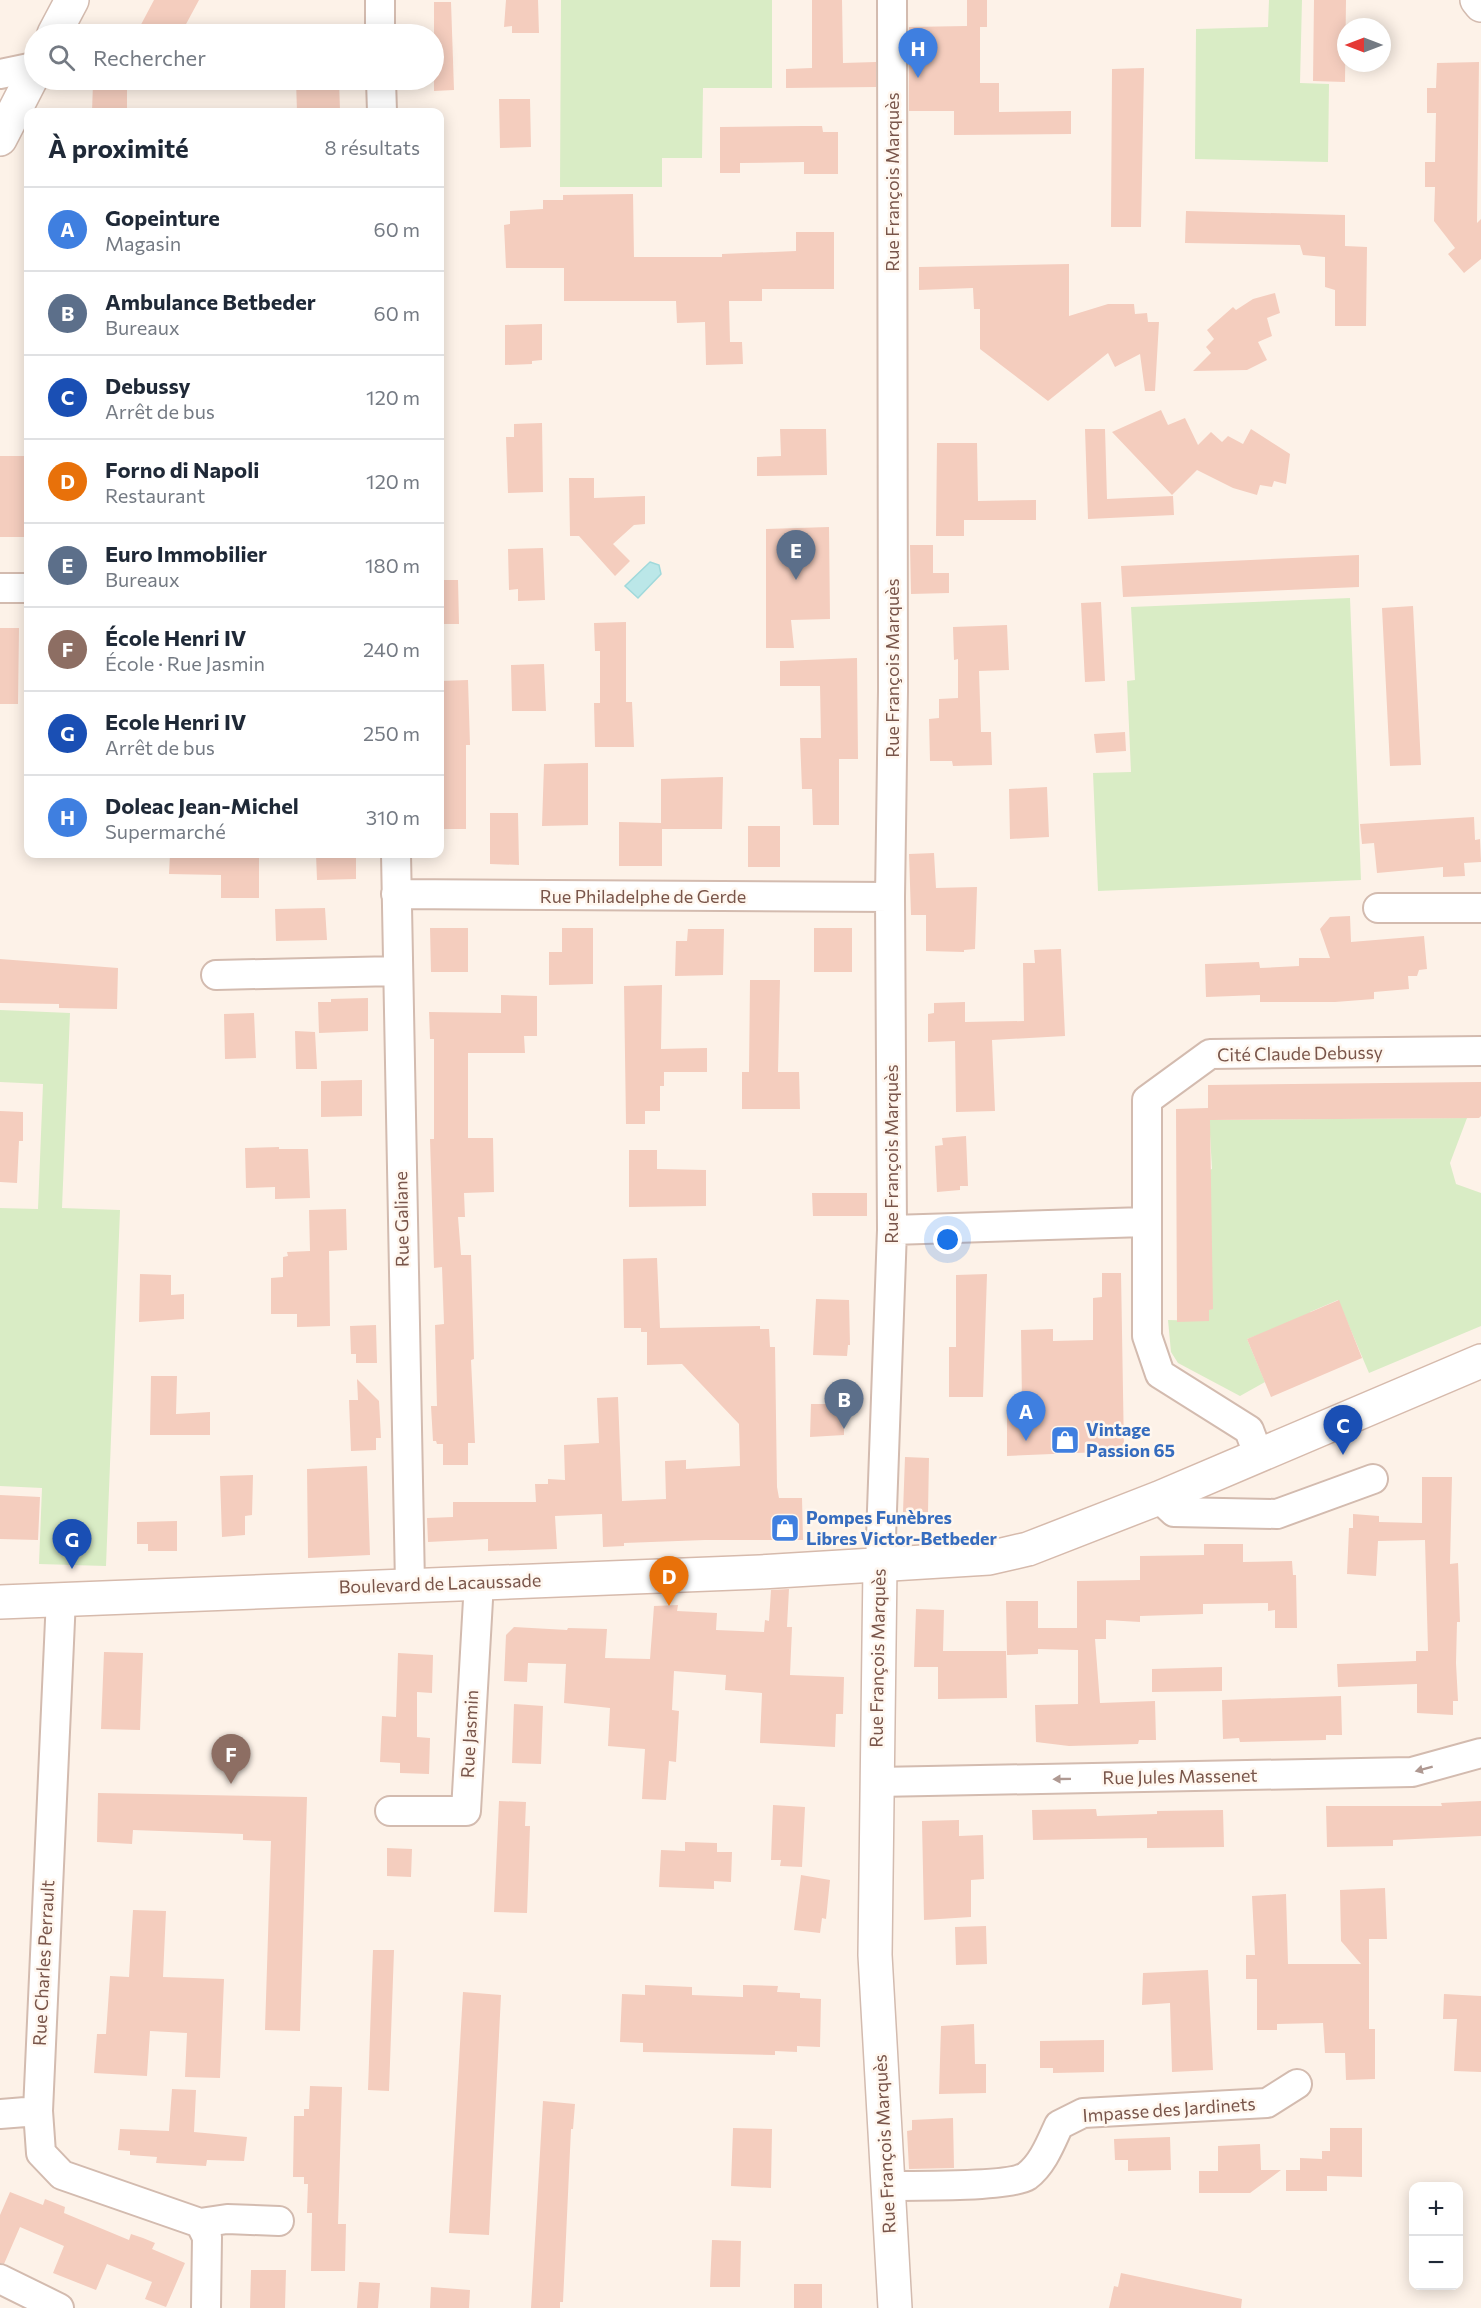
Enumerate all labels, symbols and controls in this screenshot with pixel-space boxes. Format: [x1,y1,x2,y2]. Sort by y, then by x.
north arrow [1337,18,1391,72]
search box [24,24,444,90]
pin: H [898,28,938,78]
icon: search [45,41,78,74]
text: Rechercher [93,44,206,71]
street label: Rue François Marquès [881,92,903,272]
text: À proximité [48,132,189,163]
text: 8 résultats [325,135,420,159]
text: Gopeinture [105,204,220,231]
text: A [60,217,75,241]
text: 60 m [374,217,420,241]
text: Magasin [105,231,181,255]
text: Ambulance Betbeder [105,288,316,315]
text: B [61,301,74,325]
text: 60 m [374,301,420,325]
text: Bureaux [105,315,180,339]
text: Debussy [105,372,191,399]
text: C [61,385,74,409]
text: 120 m [366,385,420,409]
text: Arrêt de bus [105,399,215,423]
text: Forno di Napoli [105,456,259,483]
text: D [60,469,75,493]
text: 120 m [366,469,420,493]
text: Restaurant [105,483,205,507]
pin: E [776,530,816,580]
text: Euro Immobilier [105,540,267,567]
text: E [62,553,73,577]
text: 180 m [365,553,420,577]
text: Bureaux [105,567,180,591]
street label: Rue François Marquès [881,578,903,758]
text: École Henri IV [105,624,246,651]
text: F [62,637,73,661]
text: 240 m [363,637,420,661]
text: École · Rue Jasmin [105,651,265,675]
text: Ecole Henri IV [105,708,246,735]
text: G [60,721,75,745]
text: 250 m [363,721,420,745]
text: Arrêt de bus [105,735,215,759]
text: Doleac Jean-Michel [105,792,299,819]
text: H [60,805,75,829]
text: 310 m [366,805,420,829]
text: Supermarché [105,819,226,843]
street label: Rue Philadelphe de Gerde [540,885,746,907]
street label: Cité Claude Debussy [1217,1041,1383,1065]
street label: Rue François Marquès [880,1064,902,1244]
street label: Rue Galiane [389,1171,413,1267]
your location [933,1225,962,1254]
pin: B [824,1380,864,1429]
pin: A [1006,1392,1046,1441]
pin: C [1324,1406,1362,1455]
place label: Vintage Passion 65 [1086,1418,1175,1461]
shop icon: Vintage Passion 65 [1049,1424,1081,1456]
place label: Pompes Funèbres Libres Victor-Betbeder [806,1506,998,1549]
shop icon: Pompes Funèbres Libres Victor-Betbeder [769,1512,801,1544]
pin: G [52,1520,92,1569]
pin: D [650,1556,688,1606]
street label: Boulevard de Lacaussade [338,1568,542,1598]
street label: Rue François Marquès [864,1568,890,1748]
street label: Rue Jasmin [456,1689,482,1779]
pin: F [212,1734,250,1784]
street label: Rue Jules Massenet [1102,1764,1258,1788]
one-way arrow [1415,1764,1434,1774]
one-way arrow [1053,1774,1072,1784]
street label: Rue Charles Perrault [28,1879,58,2046]
street label: Rue François Marquès [868,2054,900,2234]
street label: Impasse des Jardinets [1082,2092,1256,2126]
map controls [1409,2182,1463,2290]
button: + [1409,2182,1463,2236]
button: − [1409,2236,1463,2290]

